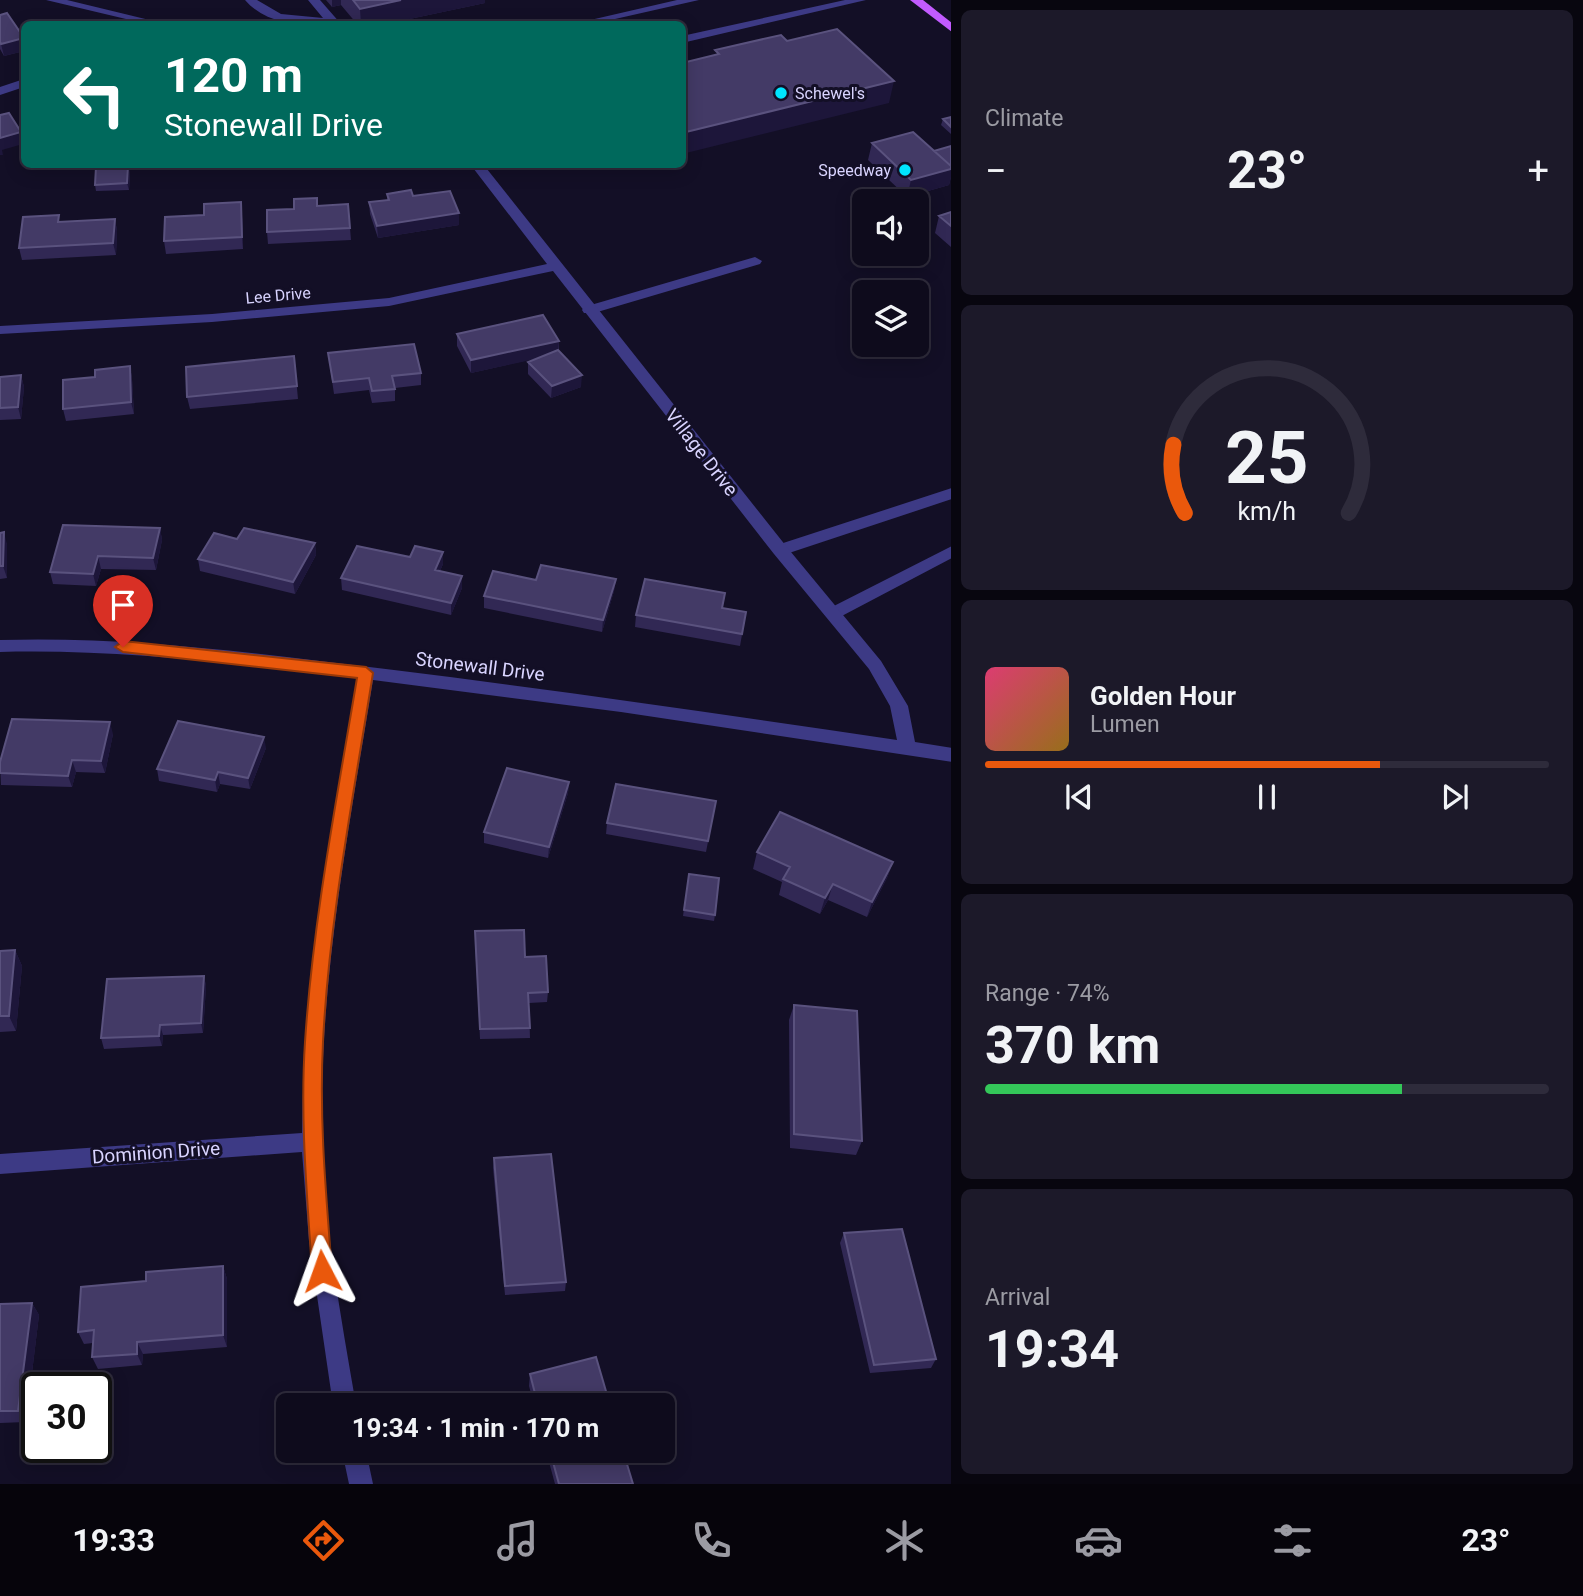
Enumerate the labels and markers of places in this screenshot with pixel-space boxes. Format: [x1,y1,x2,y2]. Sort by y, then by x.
place label: Schewel's [795,84,865,103]
marker: Schewel's [773,85,789,101]
place label: Speedway [818,161,891,180]
marker: Speedway [897,162,913,178]
pin [93,575,153,647]

